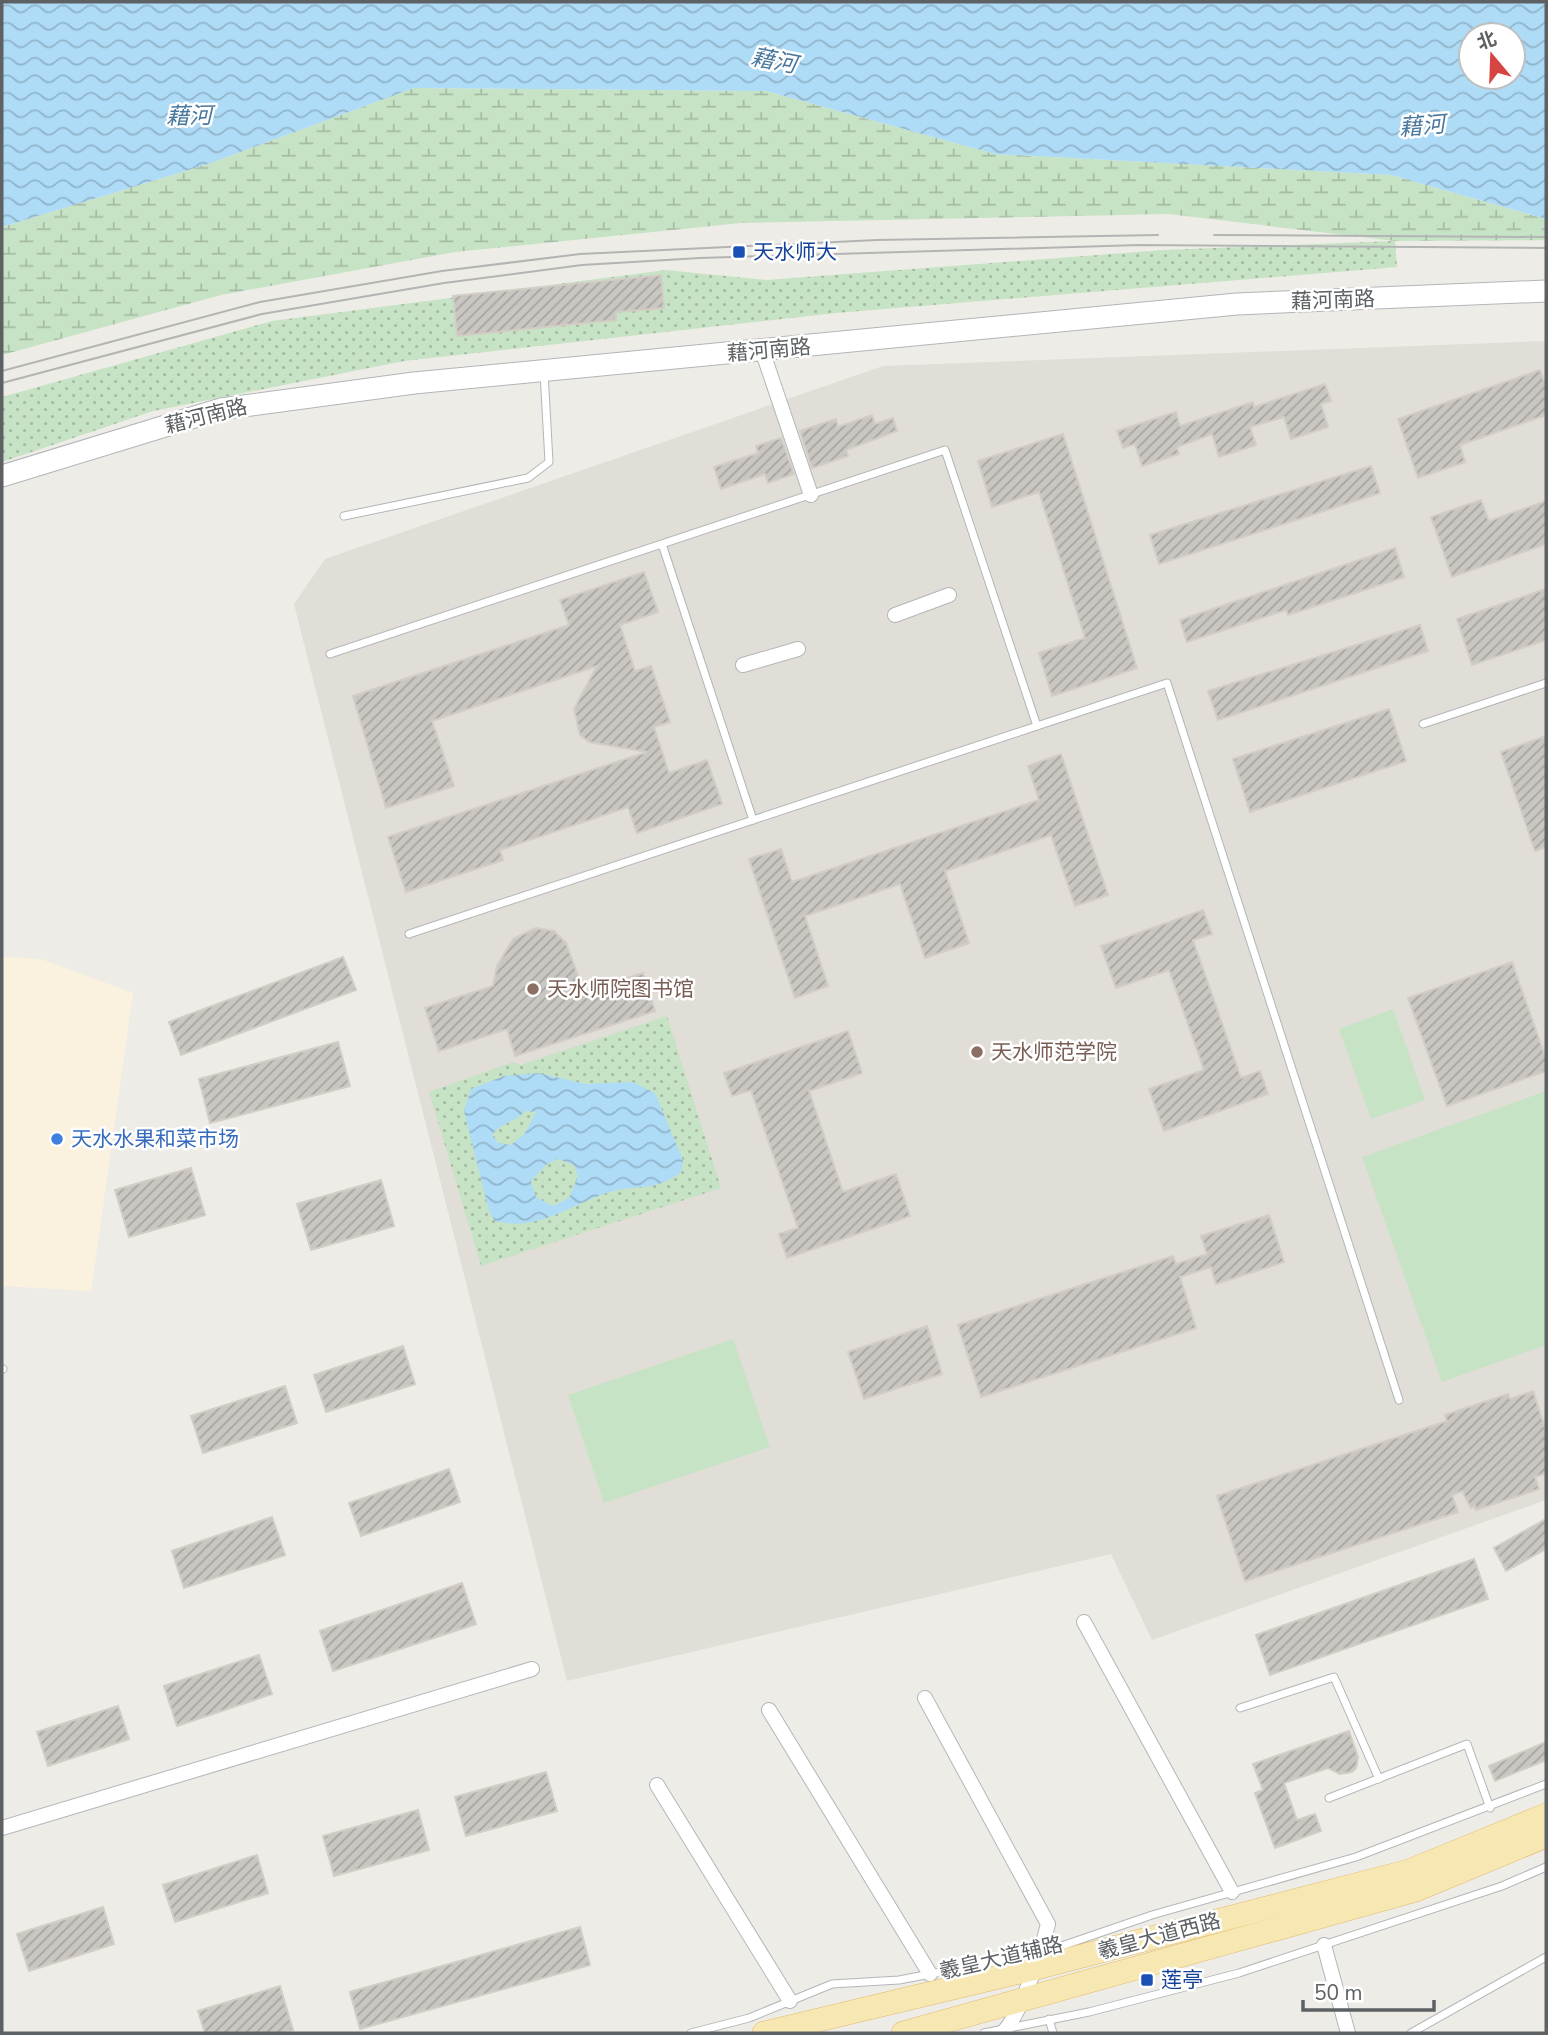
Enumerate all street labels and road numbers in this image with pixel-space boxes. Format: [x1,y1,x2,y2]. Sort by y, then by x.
street label: 藉河南路 [1291,285,1375,315]
street label: 藉河南路 [726,332,812,368]
street label: 藉河南路 [162,392,250,440]
street label: 羲皇大道西路 [1095,1906,1223,1966]
street label: 羲皇大道辅路 [936,1930,1066,1986]

